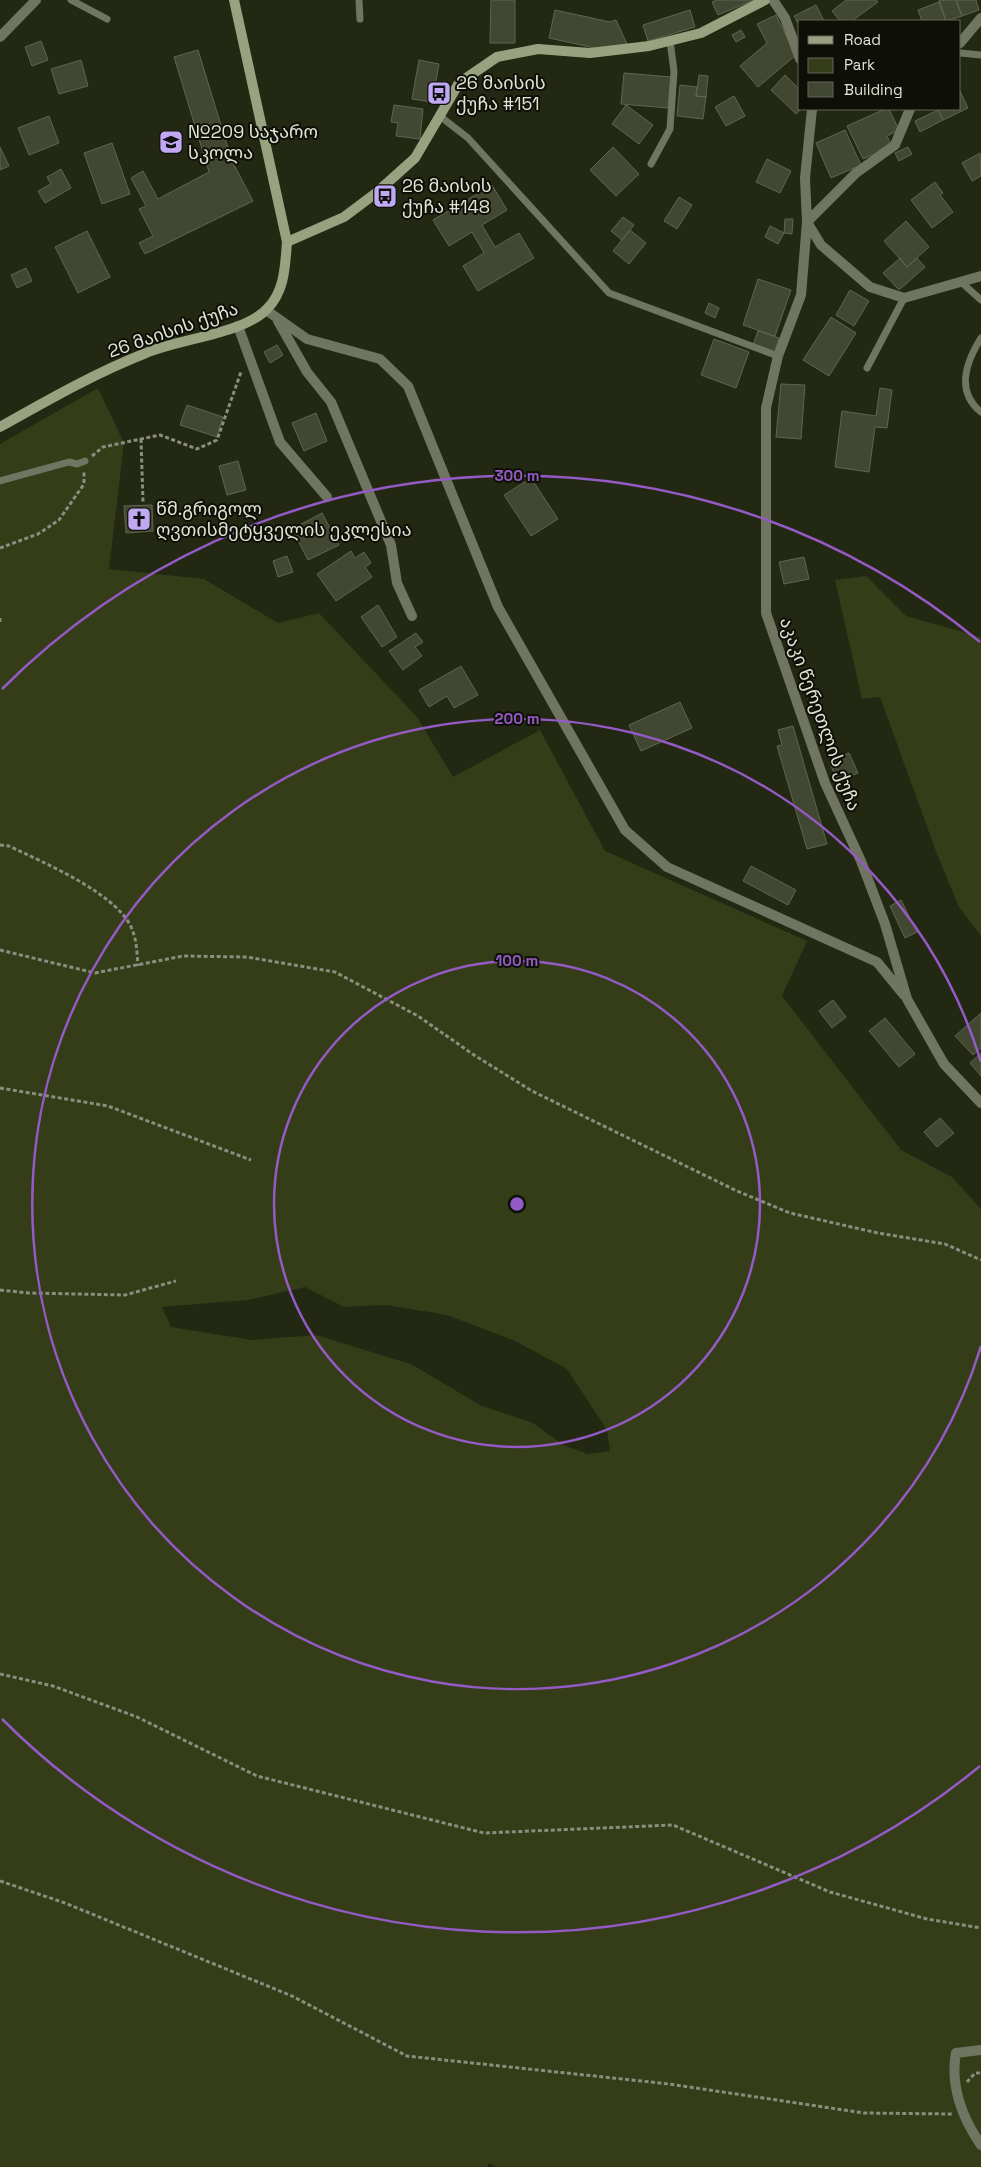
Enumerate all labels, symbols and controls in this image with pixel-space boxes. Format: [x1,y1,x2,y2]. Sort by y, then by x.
legend [798,20,961,110]
text: Road [844,30,881,49]
text: Park [844,55,875,74]
place label: 26 მაისის ქუჩა #151 [456,71,546,115]
bus stop icon: 26 მაისის ქუჩა #151 [426,80,452,106]
text: Building [844,80,903,99]
place label: №209 საჯარო სკოლა [188,120,318,164]
school or university icon: №209 საჯარო სკოლა [158,129,184,155]
place label: 26 მაისის ქუჩა #148 [402,174,492,218]
bus stop icon: 26 მაისის ქუჩა #148 [372,183,398,209]
street label: 26 მაისის ქუჩა [105,296,241,363]
text: 300 m [494,466,540,485]
place label: წმ.გრიგოლ ღვთისმეტყველის ეკლესია [156,497,412,541]
church icon: წმ.გრიგოლ ღვთისმეტყველის ეკლესია [126,506,152,532]
street label: აკაკი წერეთლის ქუჩა [775,614,866,814]
text: 200 m [495,709,539,728]
text: 100 m [496,951,538,970]
centre of rings [508,1195,526,1213]

